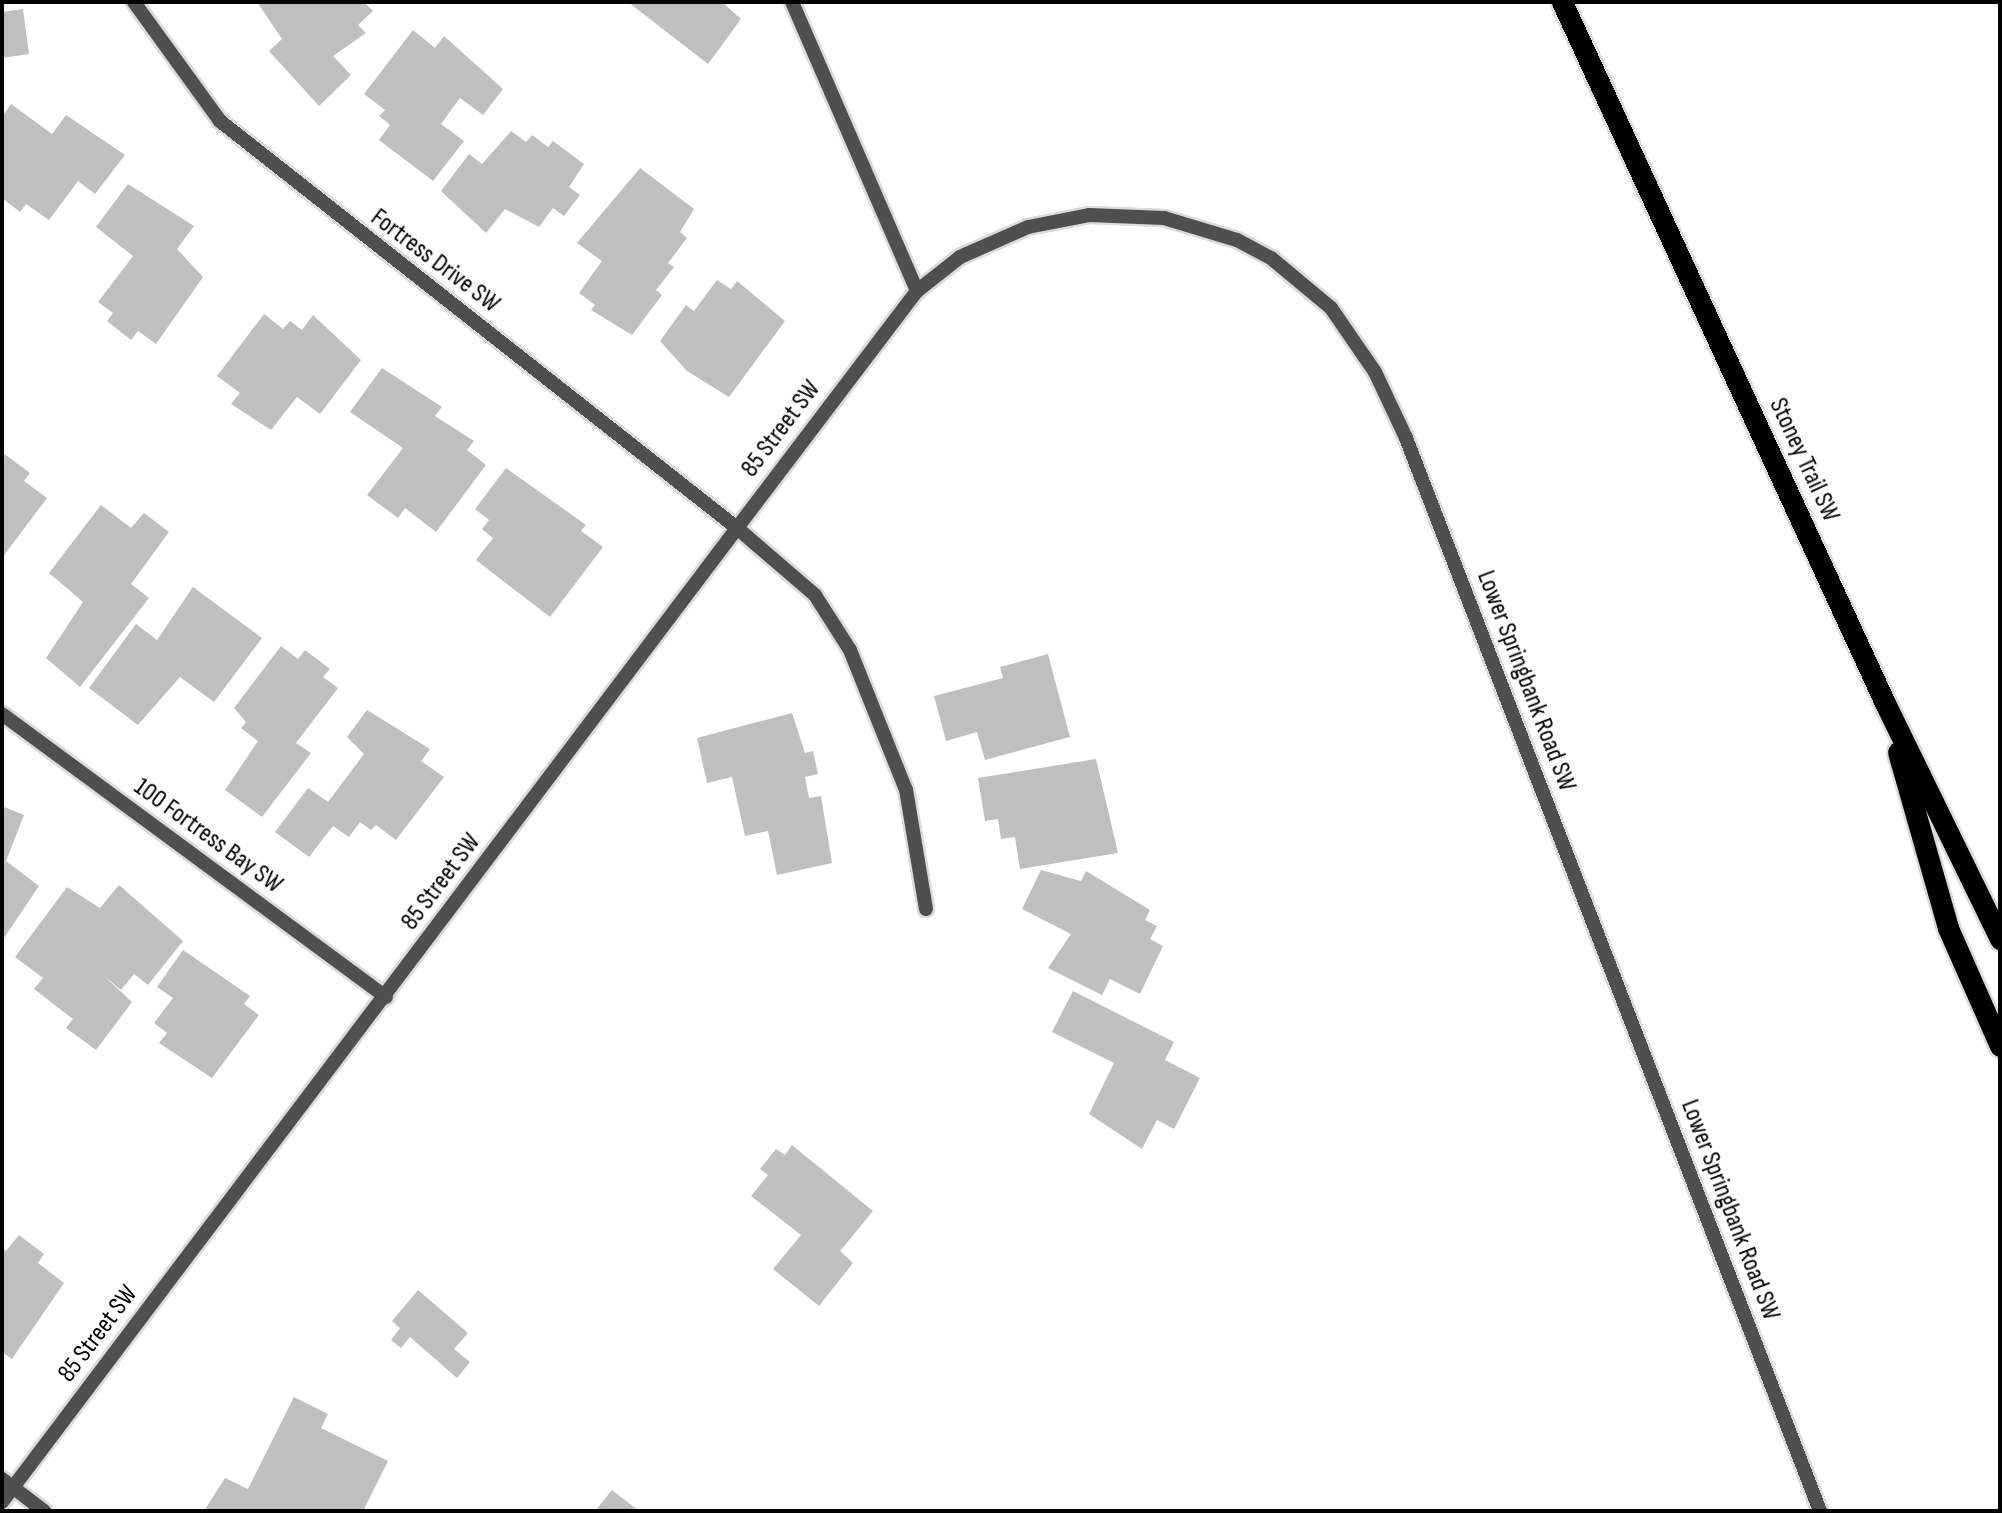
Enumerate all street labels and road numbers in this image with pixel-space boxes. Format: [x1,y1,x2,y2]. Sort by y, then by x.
street label: Fortress Drive SW [364,202,506,320]
street label: 85 Street SW [735,375,827,483]
street label: Stoney Trail SW [1762,393,1846,527]
street label: Lower Springbank Road SW [1470,566,1582,796]
street label: 100 Fortress Bay SW [128,772,288,900]
street label: 85 Street SW [395,828,487,936]
street label: Lower Springbank Road SW [1674,1095,1786,1325]
street label: 85 Street SW [52,1280,144,1388]

